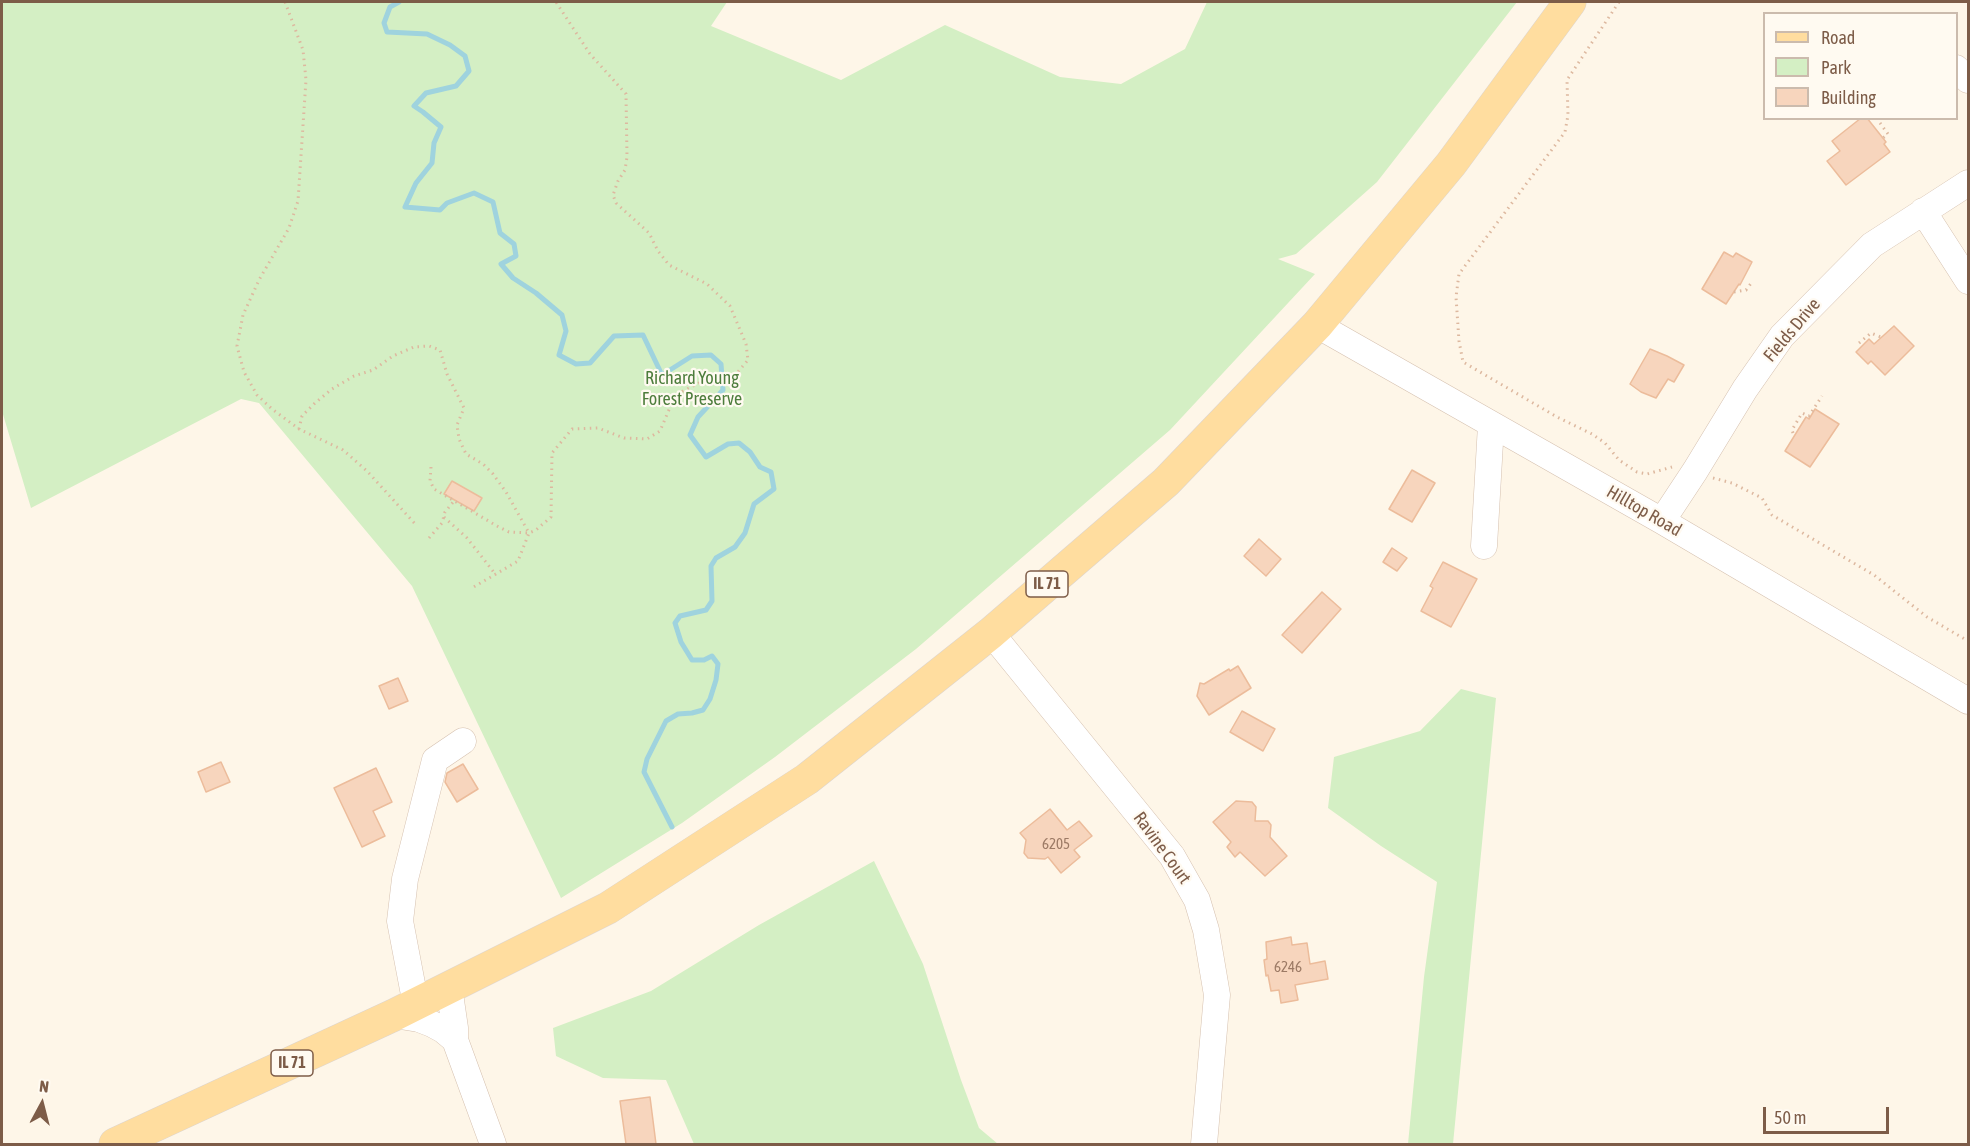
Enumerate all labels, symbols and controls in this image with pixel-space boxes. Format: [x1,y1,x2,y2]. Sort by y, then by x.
legend [1763,12,1958,120]
text: Road [1821,27,1855,48]
text: Park [1821,57,1851,78]
text: Building [1821,87,1876,108]
street label: Fields Drive [1759,294,1825,366]
park label: Richard Young Forest Preserve [642,367,742,410]
street label: Hilltop Road [1603,481,1685,541]
road number: IL 71 [1026,571,1068,597]
street label: Ravine Court [1129,808,1195,888]
house number: 6205 [1042,835,1070,853]
house number: 6246 [1274,958,1302,976]
road number: IL 71 [271,1050,313,1076]
north arrow [12,1074,72,1134]
text: N [38,1077,50,1096]
scale bar [1766,1095,1892,1133]
text: 50 m [1774,1107,1806,1128]

